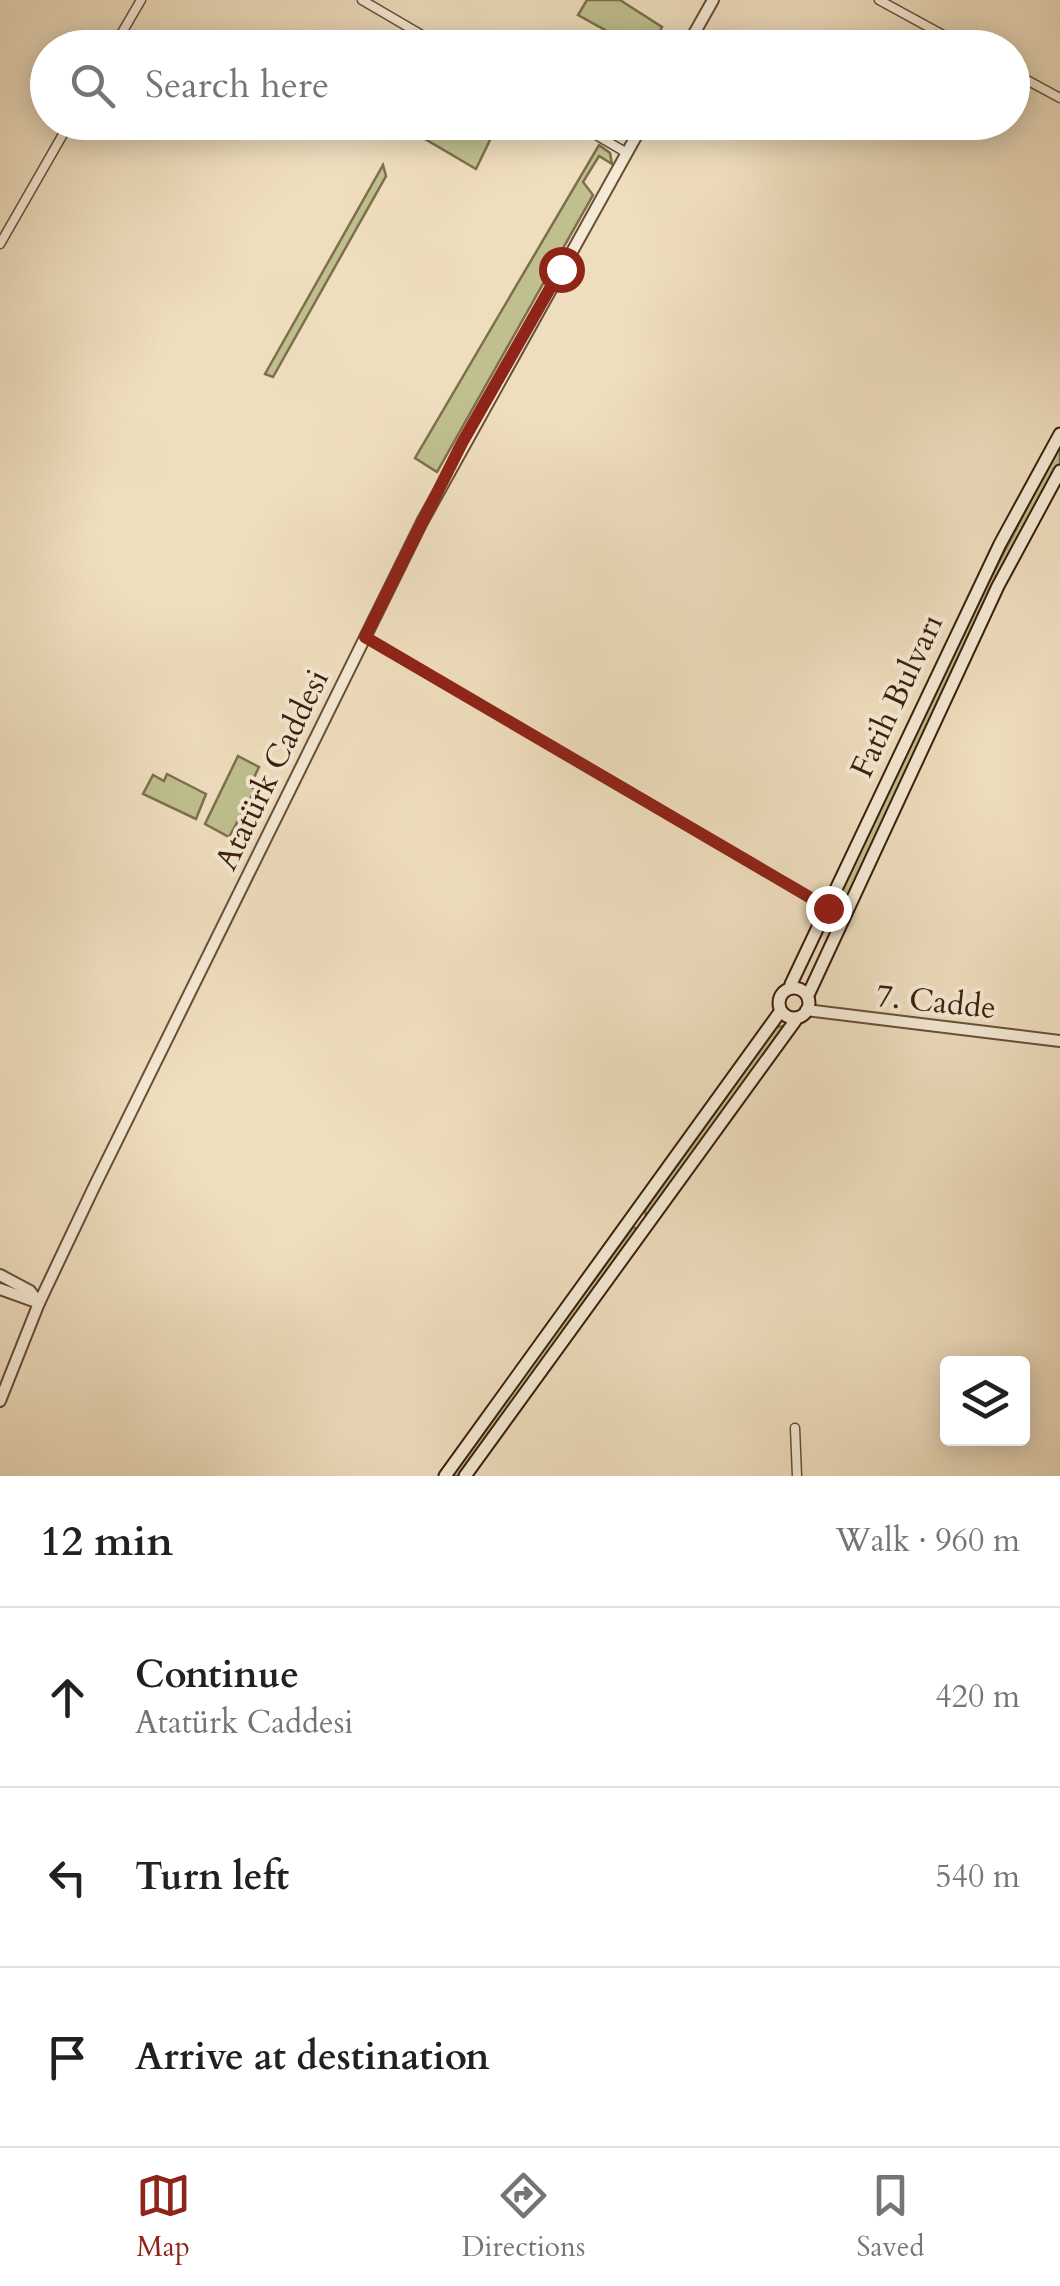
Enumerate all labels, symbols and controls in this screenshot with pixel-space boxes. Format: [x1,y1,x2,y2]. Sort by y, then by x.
search box [30,30,1030,140]
icon: search [65,58,120,113]
text: Search here [145,59,329,111]
route start [539,247,585,293]
street label: Fatih Bulvarı [840,607,954,785]
street label: Atatürk Caddesi [204,662,340,878]
route end [806,886,852,932]
street label: 7. Cadde [874,974,998,1030]
map controls [940,1356,1030,1446]
button: layers [940,1356,1030,1446]
text: 12 min [40,1513,173,1570]
text: Walk · 960 m [835,1519,1020,1563]
text: Continue [135,1649,299,1701]
icon: ahead [40,1670,95,1725]
text: 420 m [935,1675,1020,1719]
text: Atatürk Caddesi [135,1701,353,1745]
icon: left [40,1850,95,1905]
text: Turn left [135,1851,289,1903]
text: 540 m [935,1855,1020,1899]
icon: arrive [40,2030,95,2085]
text: Arrive at destination [135,2031,490,2083]
tab: Map [136,2168,191,2266]
tab: Directions [462,2168,585,2266]
tab: Saved [856,2168,924,2266]

